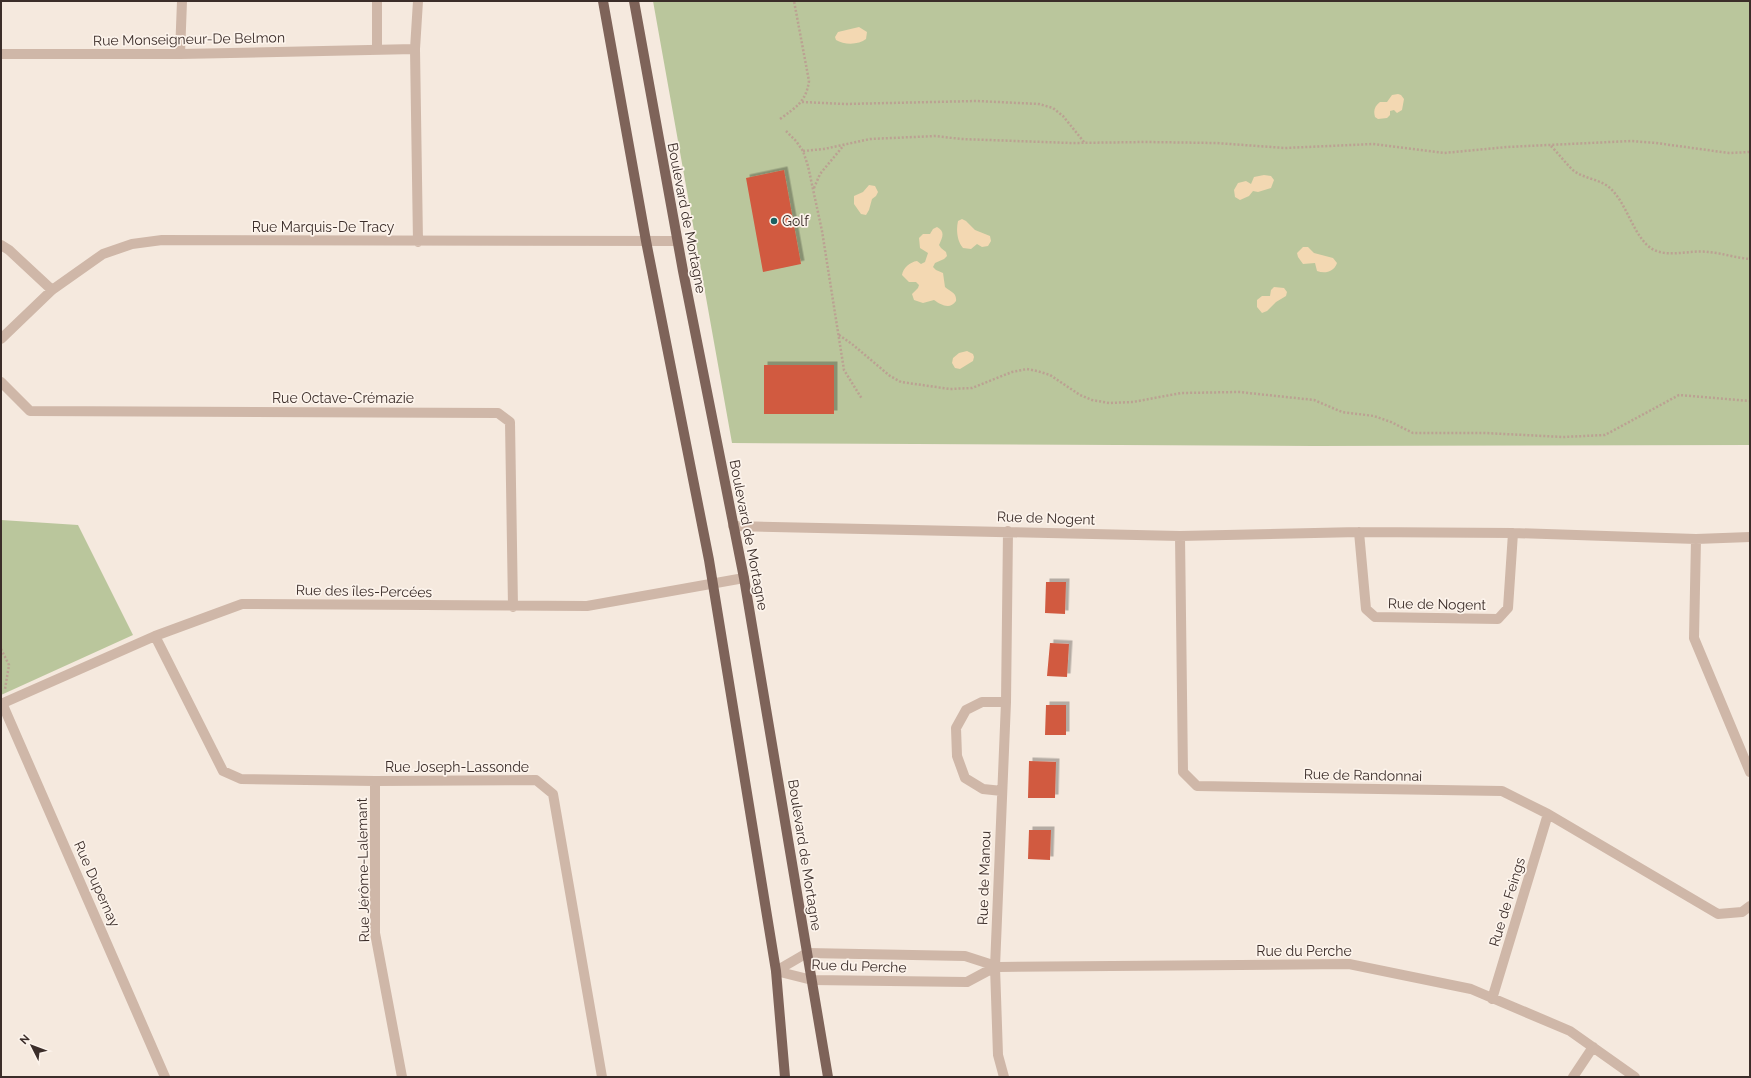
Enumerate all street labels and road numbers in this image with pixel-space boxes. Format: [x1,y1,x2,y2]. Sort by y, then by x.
street label: Rue Monseigneur-De Belmon [93,29,285,49]
street label: Boulevard de Mortagne [665,141,709,295]
street label: Rue Marquis-De Tracy [252,219,395,235]
street label: Rue Octave-Crémazie [272,390,414,406]
street label: Boulevard de Mortagne [727,458,771,612]
street label: Rue de Nogent [997,508,1096,528]
street label: Rue des îles-Percées [296,582,433,600]
street label: Rue de Nogent [1388,595,1487,613]
street label: Rue Joseph-Lassonde [385,759,529,775]
street label: Rue de Randonnai [1304,766,1422,784]
street label: Boulevard de Mortagne [785,778,825,932]
street label: Rue Jérôme-Lalemant [354,797,372,942]
street label: Rue de Manou [974,831,994,925]
street label: Rue Dupernay [71,839,123,930]
street label: Rue de Feings [1486,855,1528,948]
street label: Rue du Perche [1256,943,1352,959]
street label: Rue du Perche [811,956,907,976]

